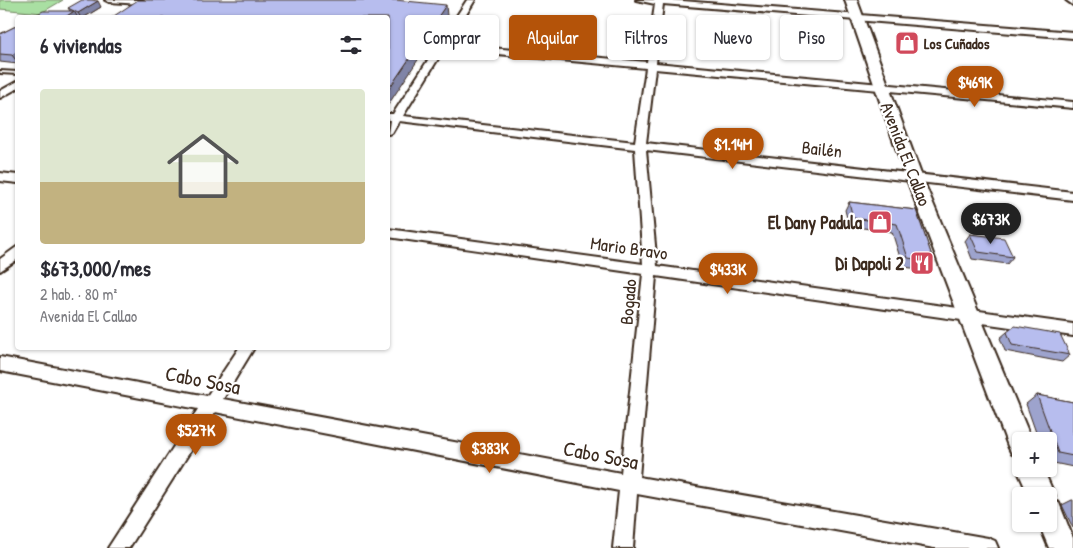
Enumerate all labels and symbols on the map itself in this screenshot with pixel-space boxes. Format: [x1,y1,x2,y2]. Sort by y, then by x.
shop icon: Los Cuñados [894,30,920,56]
place label: Los Cuñados [924,33,990,54]
pin: $469K [940,66,1010,108]
street label: Avenida El Callao [875,98,937,210]
pin: $1.14M [692,128,774,170]
street label: Bailén [801,134,843,164]
pin: $673K [956,202,1026,245]
shop icon: El Dany Padula [867,209,893,235]
place label: El Dany Padula [768,210,863,236]
street label: Mario Bravo [589,230,669,266]
restaurant icon: Di Dapoli 2 [909,250,935,276]
place label: Di Dapoli 2 [835,251,905,277]
pin: $433K [693,252,763,295]
street label: Bogado [614,278,642,326]
street label: Cabo Sosa [163,359,243,401]
pin: $527K [161,414,231,456]
pin: $383K [455,432,525,474]
street label: Cabo Sosa [561,434,641,476]

